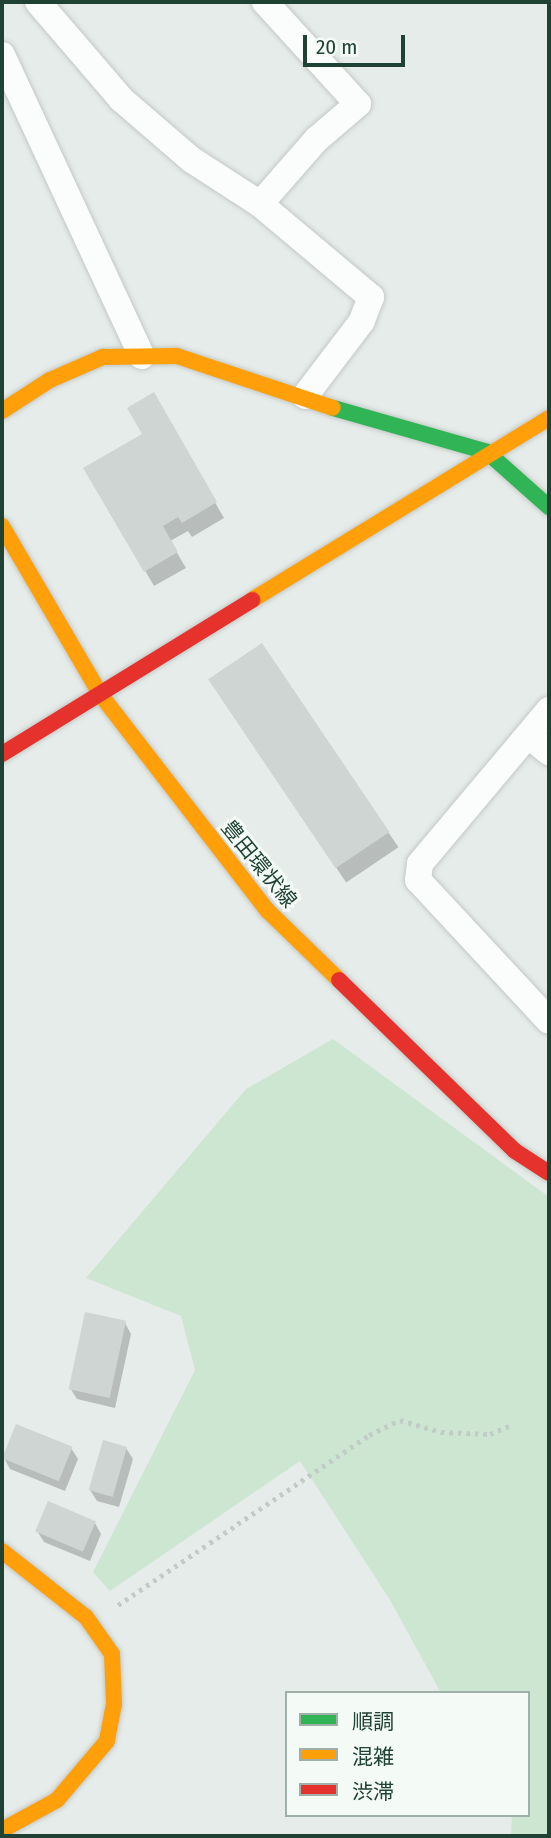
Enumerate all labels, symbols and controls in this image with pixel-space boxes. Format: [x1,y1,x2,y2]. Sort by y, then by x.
scale bar [306,21,407,65]
text: 20 m [316,34,357,60]
street label: 豊田環状線 [216,815,302,913]
legend [285,1691,530,1817]
text: 順調 [352,1709,394,1735]
text: 混雑 [352,1744,394,1770]
text: 渋滞 [352,1779,394,1805]

